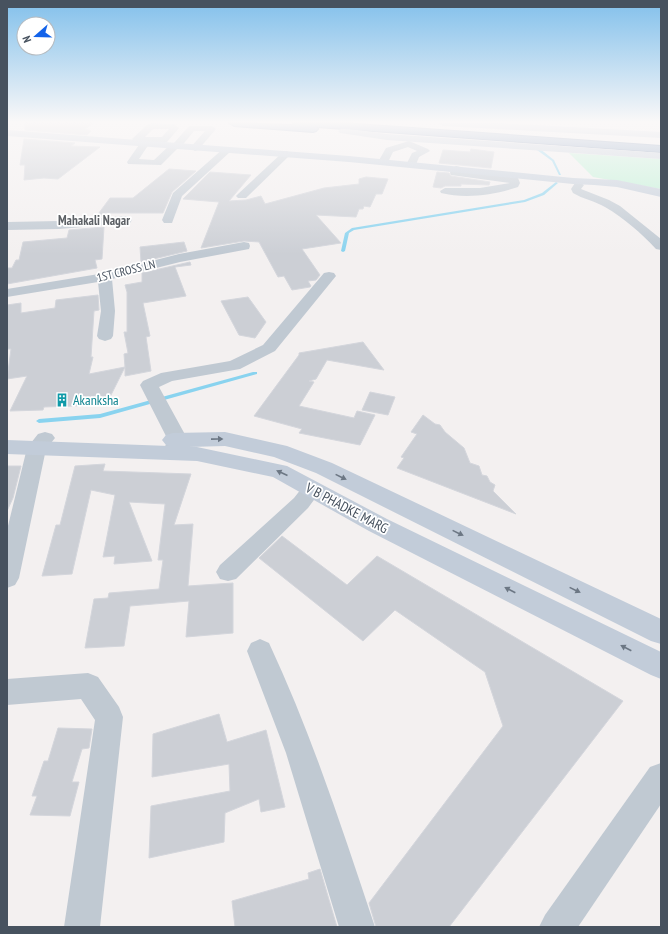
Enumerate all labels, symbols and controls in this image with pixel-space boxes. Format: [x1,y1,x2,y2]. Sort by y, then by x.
north arrow [16,16,56,56]
text: N [19,34,34,45]
district label: Mahakali Nagar [58,212,130,229]
street label: 1ST CROSS LN [95,256,157,285]
place label: Akanksha [73,391,119,409]
building icon: Akanksha [54,392,70,408]
one-way arrow [211,436,224,442]
one-way arrow [276,470,288,477]
one-way arrow [335,473,347,480]
street label: V B PHADKE MARG [302,478,392,537]
one-way arrow [452,530,463,536]
one-way arrow [504,587,516,593]
one-way arrow [569,587,580,593]
one-way arrow [620,645,632,651]

